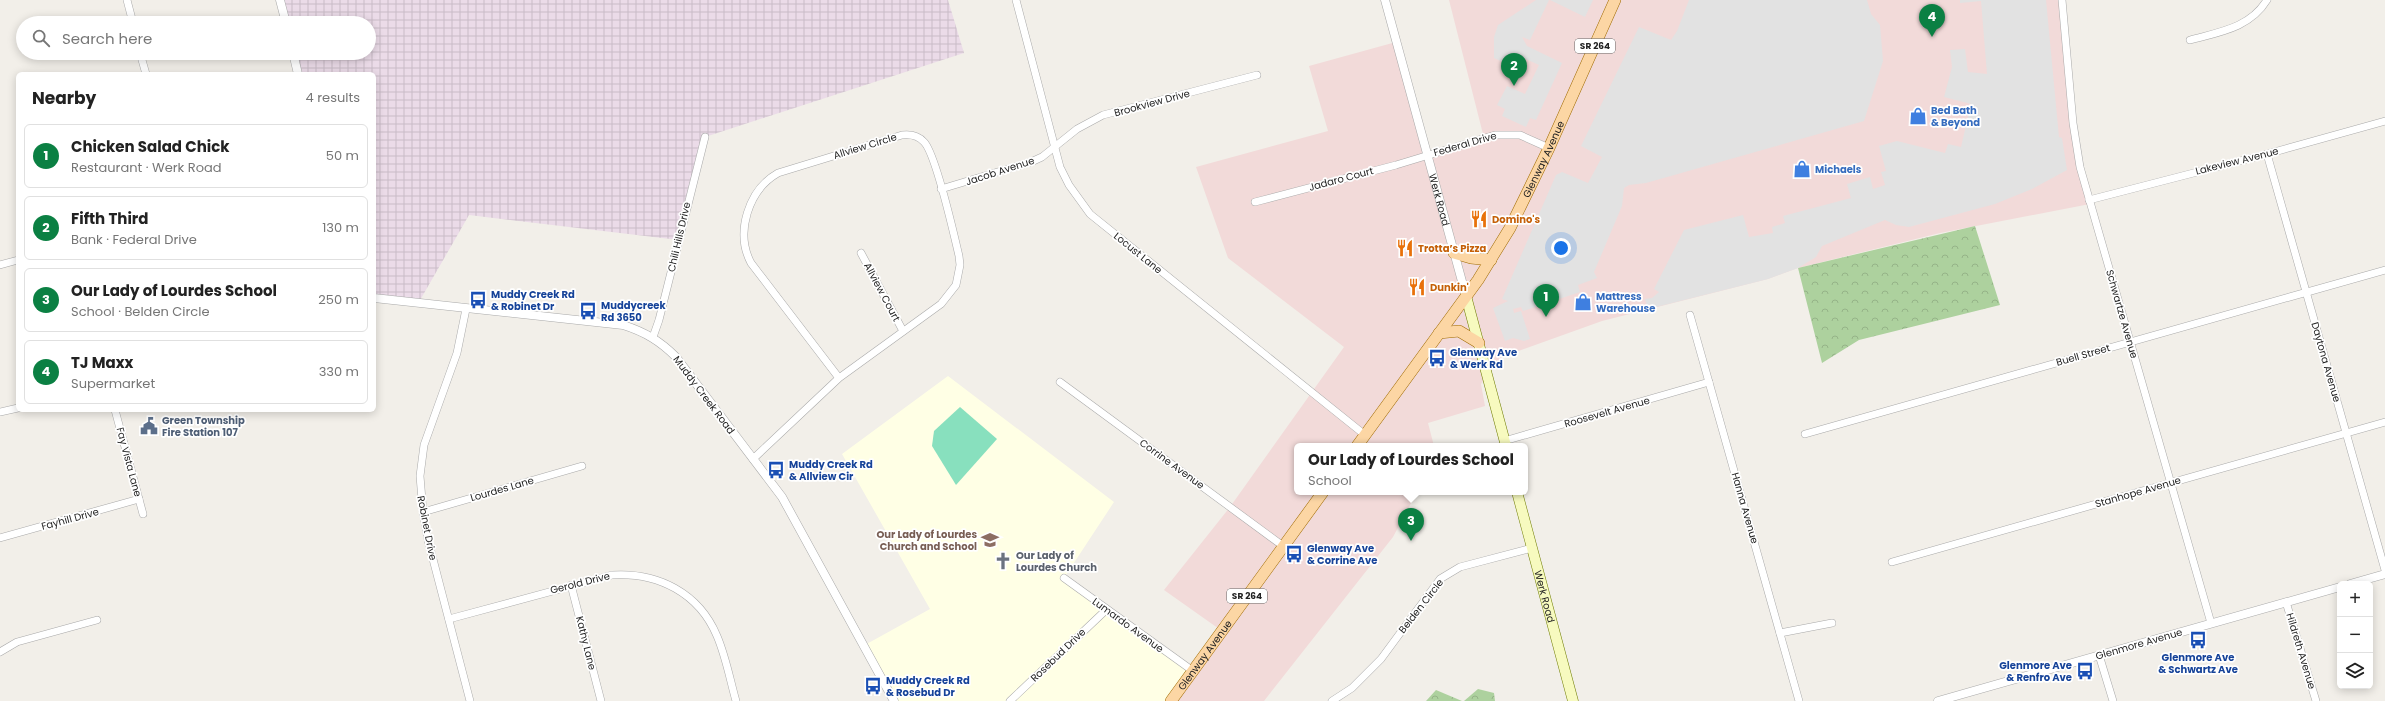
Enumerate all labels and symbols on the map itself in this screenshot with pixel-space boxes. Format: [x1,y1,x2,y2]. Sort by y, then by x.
pin: 4 [1919,4,1945,37]
road number: SR 264 [1575,39,1615,53]
pin: 2 [1501,53,1527,86]
street label: Brookview Drive [1112,86,1192,120]
place label: Bed Bath & Beyond [1931,103,1980,130]
shop icon: Bed Bath & Beyond [1908,106,1928,126]
street label: Glenway Avenue [1518,118,1568,200]
street label: Federal Drive [1432,128,1498,160]
street label: Allview Circle [832,129,898,163]
street label: Lakeview Avenue [2194,143,2280,179]
street label: Jacob Avenue [964,153,1036,189]
shop icon: Michaels [1792,159,1812,179]
place label: Michaels [1815,162,1862,177]
street label: Jadaro Court [1307,163,1375,195]
street label: Werk Road [1425,172,1454,227]
street label: Chili Hills Drive [664,201,694,273]
restaurant icon: Domino's [1469,209,1489,229]
place label: Domino's [1492,212,1541,227]
street label: Locust Lane [1111,229,1165,277]
restaurant icon: Trotta’s Pizza [1395,238,1415,258]
your location [1551,238,1571,258]
place label: Trotta’s Pizza [1418,241,1486,256]
street label: Allview Court [860,260,904,324]
street label: Schwartze Avenue [2102,268,2142,360]
restaurant icon: Dunkin' [1407,277,1427,297]
place label: Dunkin' [1430,280,1469,295]
pin: 1 [1533,284,1559,317]
place label: Muddy Creek Rd & Robinet Dr [491,287,575,314]
place label: Mattress Warehouse [1596,289,1655,316]
bus stop icon: Muddy Creek Rd & Robinet Dr [468,290,488,310]
shop icon: Mattress Warehouse [1573,292,1593,312]
place label: Muddycreek Rd 3650 [601,298,666,325]
bus stop icon: Muddycreek Rd 3650 [578,301,598,321]
street label: Daytona Avenue [2307,320,2345,404]
street label: Buell Street [2054,340,2112,370]
place label: Glenway Ave & Werk Rd [1450,345,1517,372]
bus stop icon: Glenway Ave & Werk Rd [1427,348,1447,368]
street label: Muddy Creek Road [670,353,738,437]
street label: Roosevelt Avenue [1562,393,1652,431]
place label: Green Township Fire Station 107 [162,413,245,440]
public building icon: Green Township Fire Station 107 [139,416,159,436]
street label: Fay Vista Lane [113,426,145,498]
street label: Corrine Avenue [1136,435,1208,493]
place label: Muddy Creek Rd & Allview Cir [789,457,873,484]
bus stop icon: Muddy Creek Rd & Allview Cir [766,460,786,480]
street label: Hanna Avenue [1728,471,1762,545]
street label: Lourdes Lane [469,473,535,505]
street label: Stanhope Avenue [2093,473,2183,511]
street label: Robinet Drive [413,494,441,562]
street label: Fayhill Drive [40,504,100,534]
pin: 3 [1398,508,1424,541]
place label: Our Lady of Lourdes Church and School [876,527,977,554]
school or university icon: Our Lady of Lourdes Church and School [980,530,1000,550]
place label: Glenway Ave & Corrine Ave [1307,541,1377,568]
bus stop icon: Glenway Ave & Corrine Ave [1284,544,1304,564]
place label: Our Lady of Lourdes Church [1016,548,1097,575]
church icon: Our Lady of Lourdes Church [993,551,1013,571]
street label: Gerold Drive [549,568,611,598]
street label: Werk Road [1531,569,1559,624]
street label: Belden Circle [1395,576,1447,636]
road number: SR 264 [1227,589,1267,603]
street label: Lumardo Avenue [1089,594,1167,656]
street label: Hildreth Avenue [2282,611,2320,691]
street label: Kathy Lane [572,615,600,671]
street label: Glenway Avenue [1174,617,1235,693]
street label: Glenmore Avenue [2094,624,2184,664]
street label: Rosebud Drive [1027,625,1089,685]
bus stop icon: Glenmore Ave & Schwartz Ave [2188,630,2208,650]
place label: Glenmore Ave & Schwartz Ave [2158,650,2238,677]
place label: Glenmore Ave & Renfro Ave [1999,658,2072,685]
bus stop icon: Glenmore Ave & Renfro Ave [2075,661,2095,681]
place label: Muddy Creek Rd & Rosebud Dr [886,673,970,700]
bus stop icon: Muddy Creek Rd & Rosebud Dr [863,676,883,696]

